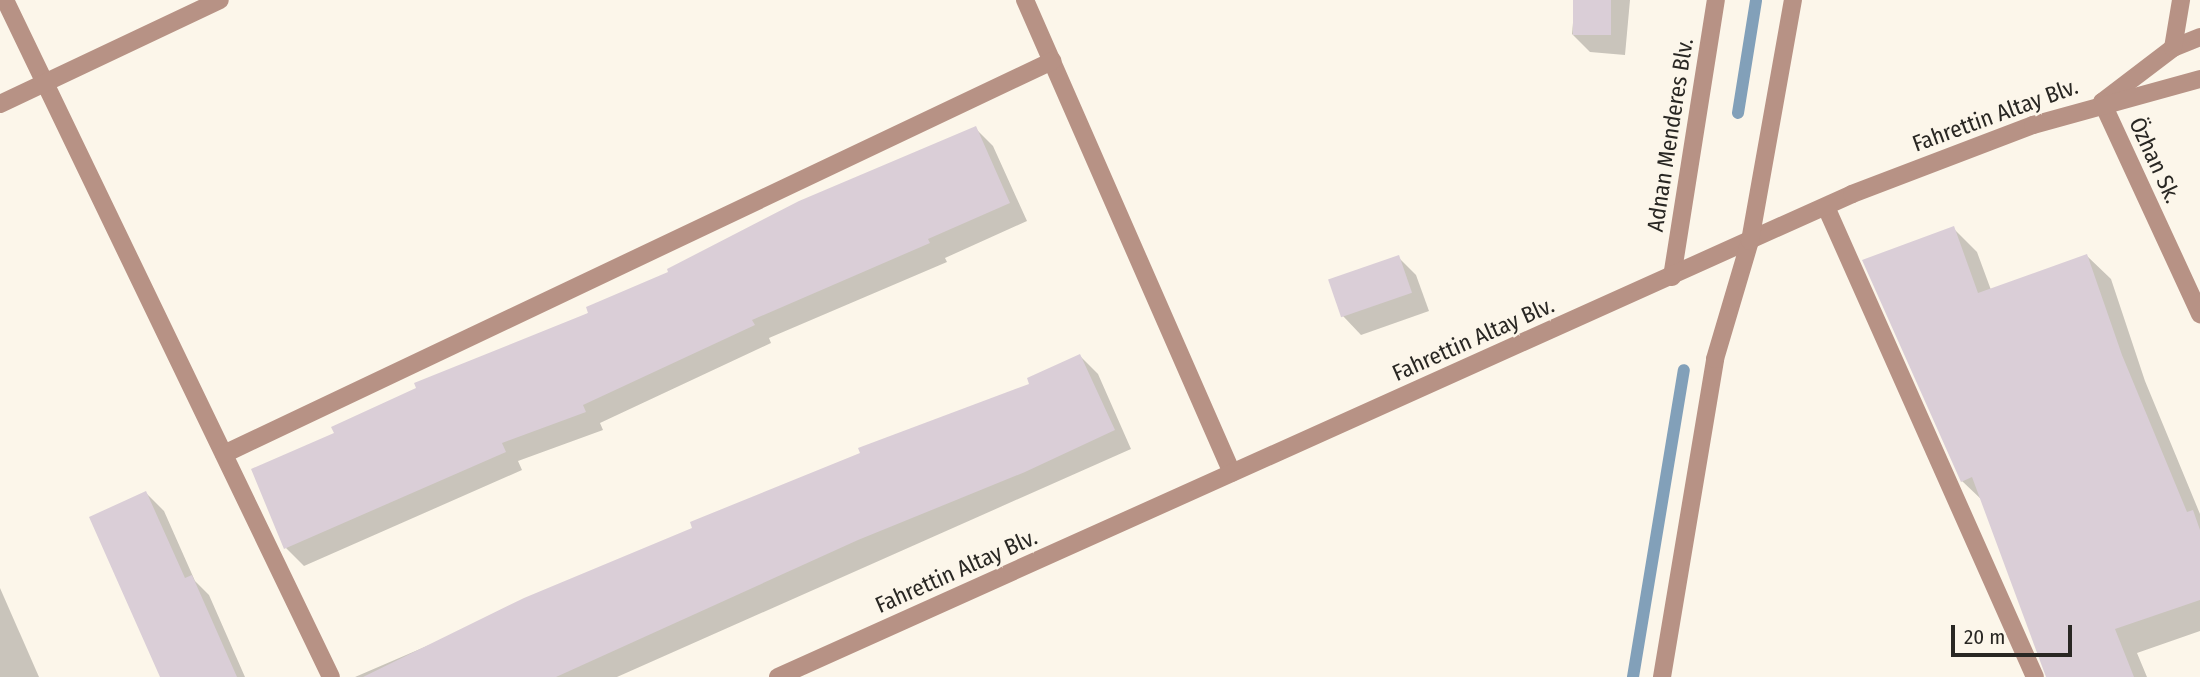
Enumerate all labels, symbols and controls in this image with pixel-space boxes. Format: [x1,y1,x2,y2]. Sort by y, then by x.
street label: Adnan Menderes Blv. [1641,36,1699,234]
street label: Fahrettin Altay Blv. [1909,72,2081,158]
street label: Özhan Sk. [2123,113,2187,207]
street label: Fahrettin Altay Blv. [1388,291,1558,387]
street label: Fahrettin Altay Blv. [871,523,1041,619]
scale bar [1955,610,2076,654]
text: 20 m [1964,624,2005,650]

